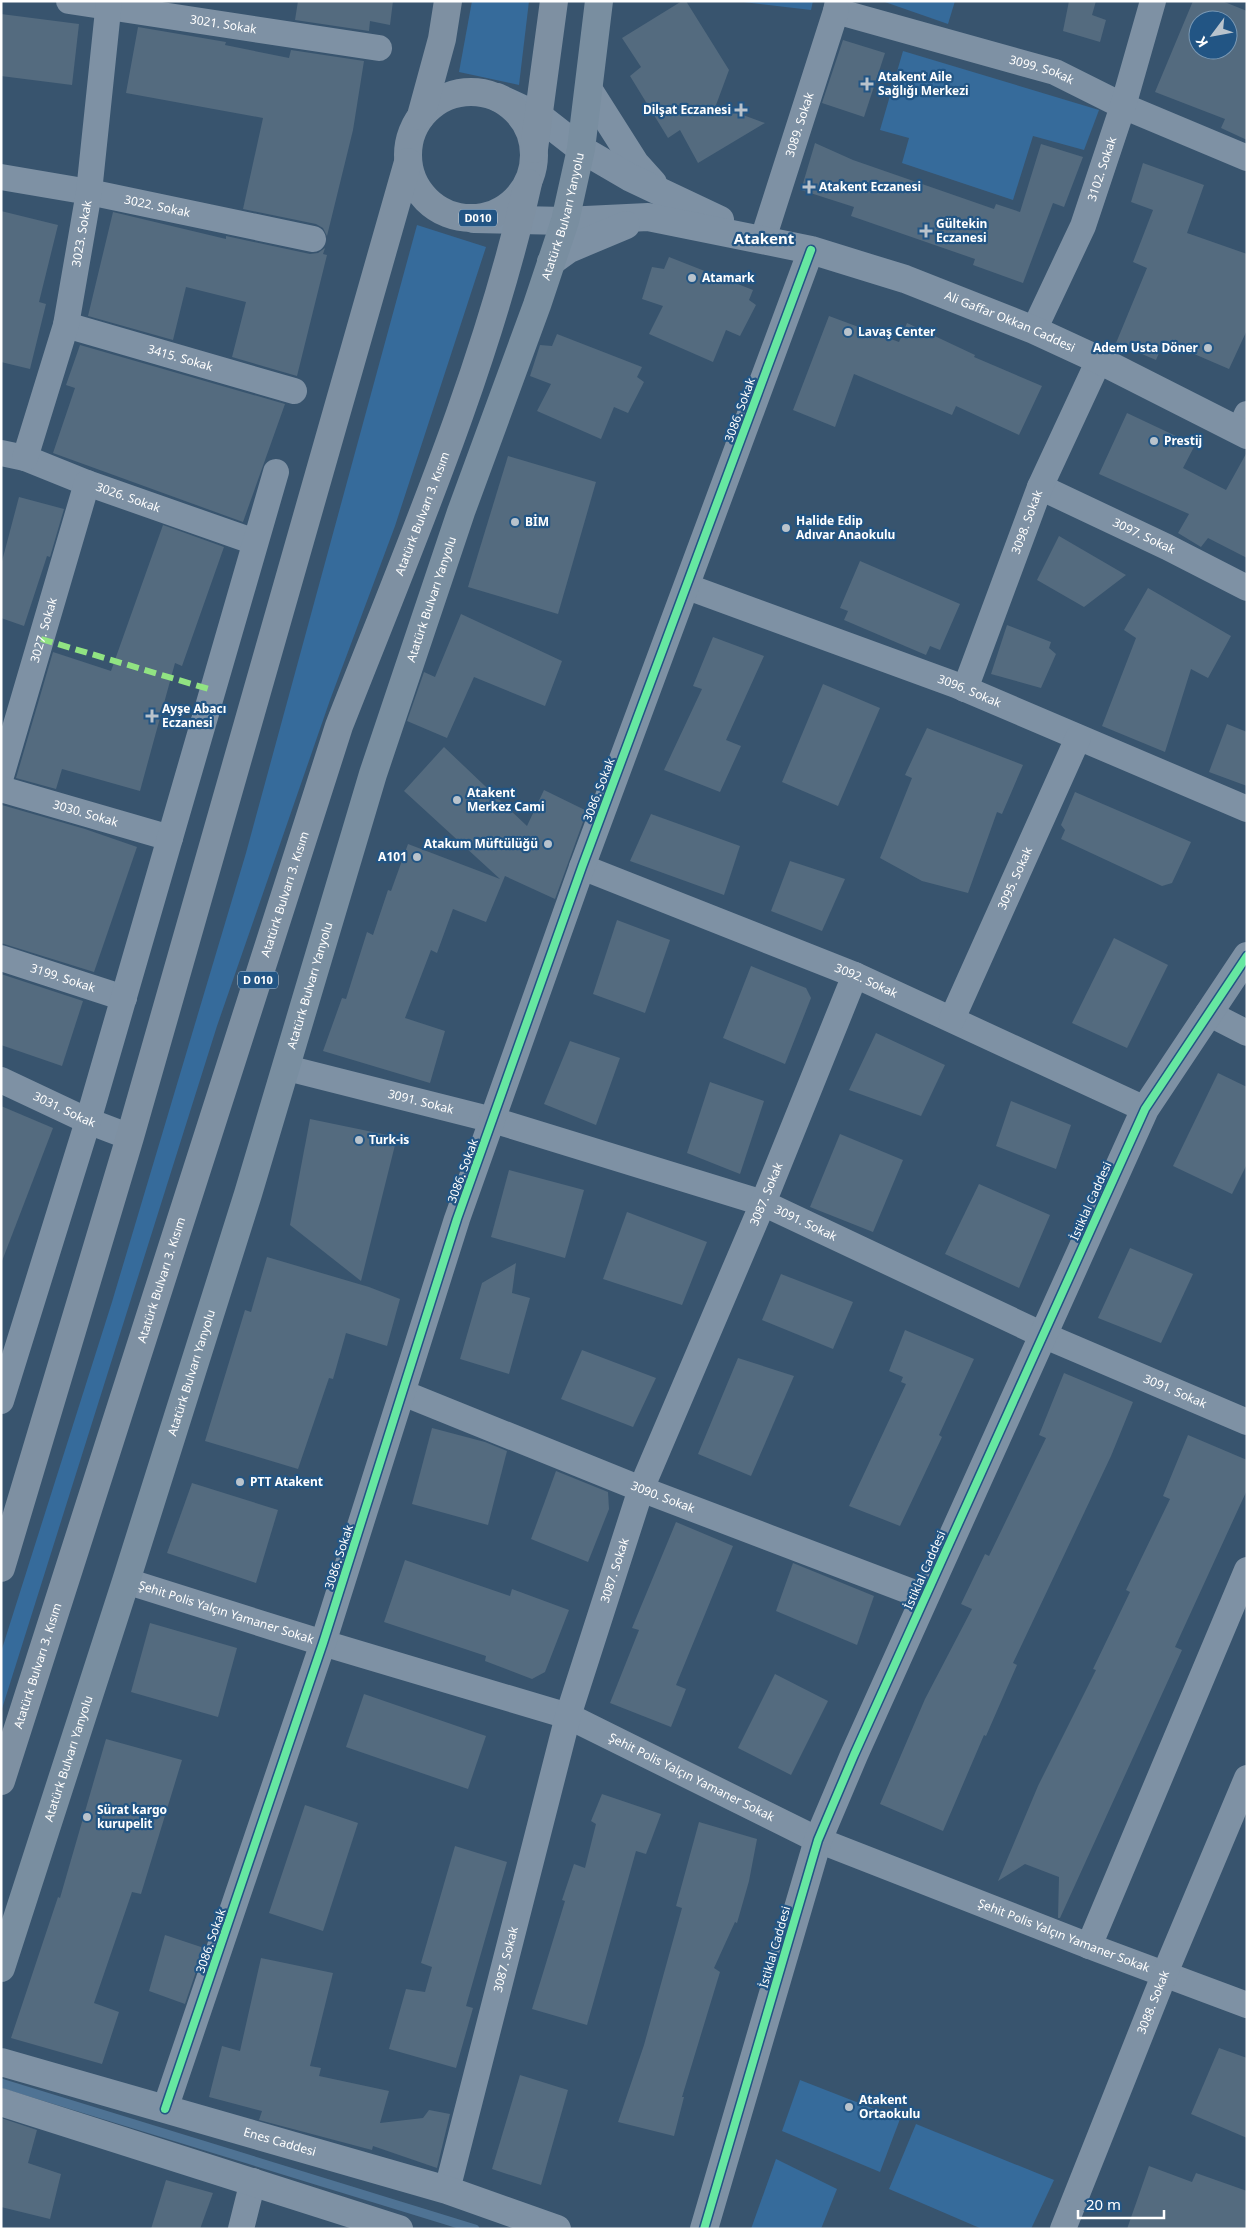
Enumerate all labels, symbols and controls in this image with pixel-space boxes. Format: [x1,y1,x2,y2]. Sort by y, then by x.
street label: 3021. Sokak [189,10,258,37]
north arrow [1188,10,1238,60]
text: K [1191,33,1212,51]
street label: 3099. Sokak [1007,51,1078,88]
place label: Atakent Aile Sağlığı Merkezi [878,68,969,99]
marker: Atakent Aile Sağlığı Merkezi [860,77,874,91]
street label: 3089. Sokak [781,89,818,159]
place label: Dilşat Eczanesi [643,101,731,118]
marker: Dilşat Eczanesi [735,104,747,116]
street label: 3102. Sokak [1083,134,1120,203]
street label: Atatürk Bulvarı Yanyolu [537,151,588,282]
place label: Atakent Eczanesi [819,178,921,195]
marker: Atakent Eczanesi [803,181,815,193]
street label: 3022. Sokak [123,191,193,221]
street label: 3023. Sokak [67,198,96,268]
road number: D010 [459,210,497,227]
place label: Gültekin Eczanesi [936,215,987,246]
marker: Gültekin Eczanesi [920,225,932,237]
district label: Atakent [734,228,795,248]
place label: Atamark [702,269,755,286]
marker: Atamark [686,272,698,284]
street label: Ali Gaffar Okkan Caddesi [942,287,1078,356]
place label: Lavaş Center [858,323,936,340]
marker: Lavaş Center [842,326,854,338]
place label: Adem Usta Döner [1093,339,1199,356]
street label: 3415. Sokak [146,340,216,375]
marker: Adem Usta Döner [1202,342,1214,354]
street label: 3086. Sokak [720,375,759,444]
place label: Prestij [1164,432,1202,449]
marker: Prestij [1148,435,1160,447]
street label: Atatürk Bulvarı 3. Kısım [391,449,453,578]
street label: 3026. Sokak [94,478,163,516]
street label: 3098. Sokak [1007,487,1046,556]
place label: Halide Edip Adıvar Anaokulu [796,512,895,543]
place label: BİM [525,513,549,530]
street label: 3097. Sokak [1110,514,1179,558]
marker: BİM [509,516,521,528]
marker: Halide Edip Adıvar Anaokulu [780,522,792,534]
street label: Atatürk Bulvarı Yanyolu [402,534,460,664]
street label: 3027. Sokak [26,595,61,665]
street label: 3096. Sokak [935,670,1004,712]
place label: Ayşe Abacı Eczanesi [162,700,226,731]
marker: Ayşe Abacı Eczanesi [146,710,158,722]
street label: 3086. Sokak [579,755,619,824]
place label: Atakent Merkez Cami [467,784,545,815]
marker: Atakent Merkez Cami [451,794,463,806]
street label: 3030. Sokak [51,795,121,831]
street label: Atatürk Bulvarı 3. Kısım [256,829,313,959]
place label: Atakum Müftülüğü [424,835,538,852]
marker: Atakum Müftülüğü [542,838,554,850]
street label: 3095. Sokak [993,844,1036,912]
place label: A101 [378,848,407,865]
marker: A101 [411,851,423,863]
street label: Atatürk Bulvarı Yanyolu [283,920,337,1051]
street label: 3199. Sokak [28,959,98,996]
street label: 3092. Sokak [832,959,901,1002]
road number: D 010 [238,972,278,988]
street label: 3091. Sokak [386,1085,456,1118]
street label: 3031. Sokak [30,1087,99,1131]
place label: Turk-is [369,1131,409,1148]
marker: Turk-is [353,1134,365,1146]
street label: 3086. Sokak [443,1136,482,1205]
street label: 3087. Sokak [745,1159,787,1228]
street label: İstiklal Caddesi [1066,1159,1115,1243]
street label: 3091. Sokak [772,1201,840,1245]
street label: Atatürk Bulvarı 3. Kısım [133,1215,189,1345]
street label: Atatürk Bulvarı Yanyolu [163,1307,219,1438]
street label: 3091. Sokak [1141,1370,1210,1412]
place label: PTT Atakent [250,1473,323,1490]
marker: PTT Atakent [234,1476,246,1488]
street label: 3090. Sokak [628,1477,698,1517]
street label: 3086. Sokak [320,1522,357,1591]
street label: İstiklal Caddesi [900,1528,949,1612]
street label: 3087. Sokak [596,1535,633,1605]
street label: Şehit Polis Yalçın Yamaner Sokak [136,1576,317,1648]
street label: Atatürk Bulvarı 3. Kısım [9,1601,66,1731]
street label: Atatürk Bulvarı Yanyolu [40,1693,96,1824]
street label: Şehit Polis Yalçın Yamaner Sokak [606,1728,778,1825]
place label: Sürat kargo kurupelit [97,1801,167,1832]
marker: Sürat kargo kurupelit [81,1811,93,1823]
street label: Şehit Polis Yalçın Yamaner Sokak [975,1894,1153,1976]
street label: İstiklal Caddesi [755,1904,794,1990]
street label: 3086. Sokak [192,1906,230,1975]
street label: 3087. Sokak [489,1924,522,1994]
street label: 3088. Sokak [1133,1967,1173,2037]
place label: Atakent Ortaokulu [859,2091,920,2122]
marker: Atakent Ortaokulu [843,2101,855,2113]
street label: Enes Caddesi [242,2123,318,2160]
scale bar [1078,2188,1164,2220]
text: 20 m [1086,2194,1121,2214]

